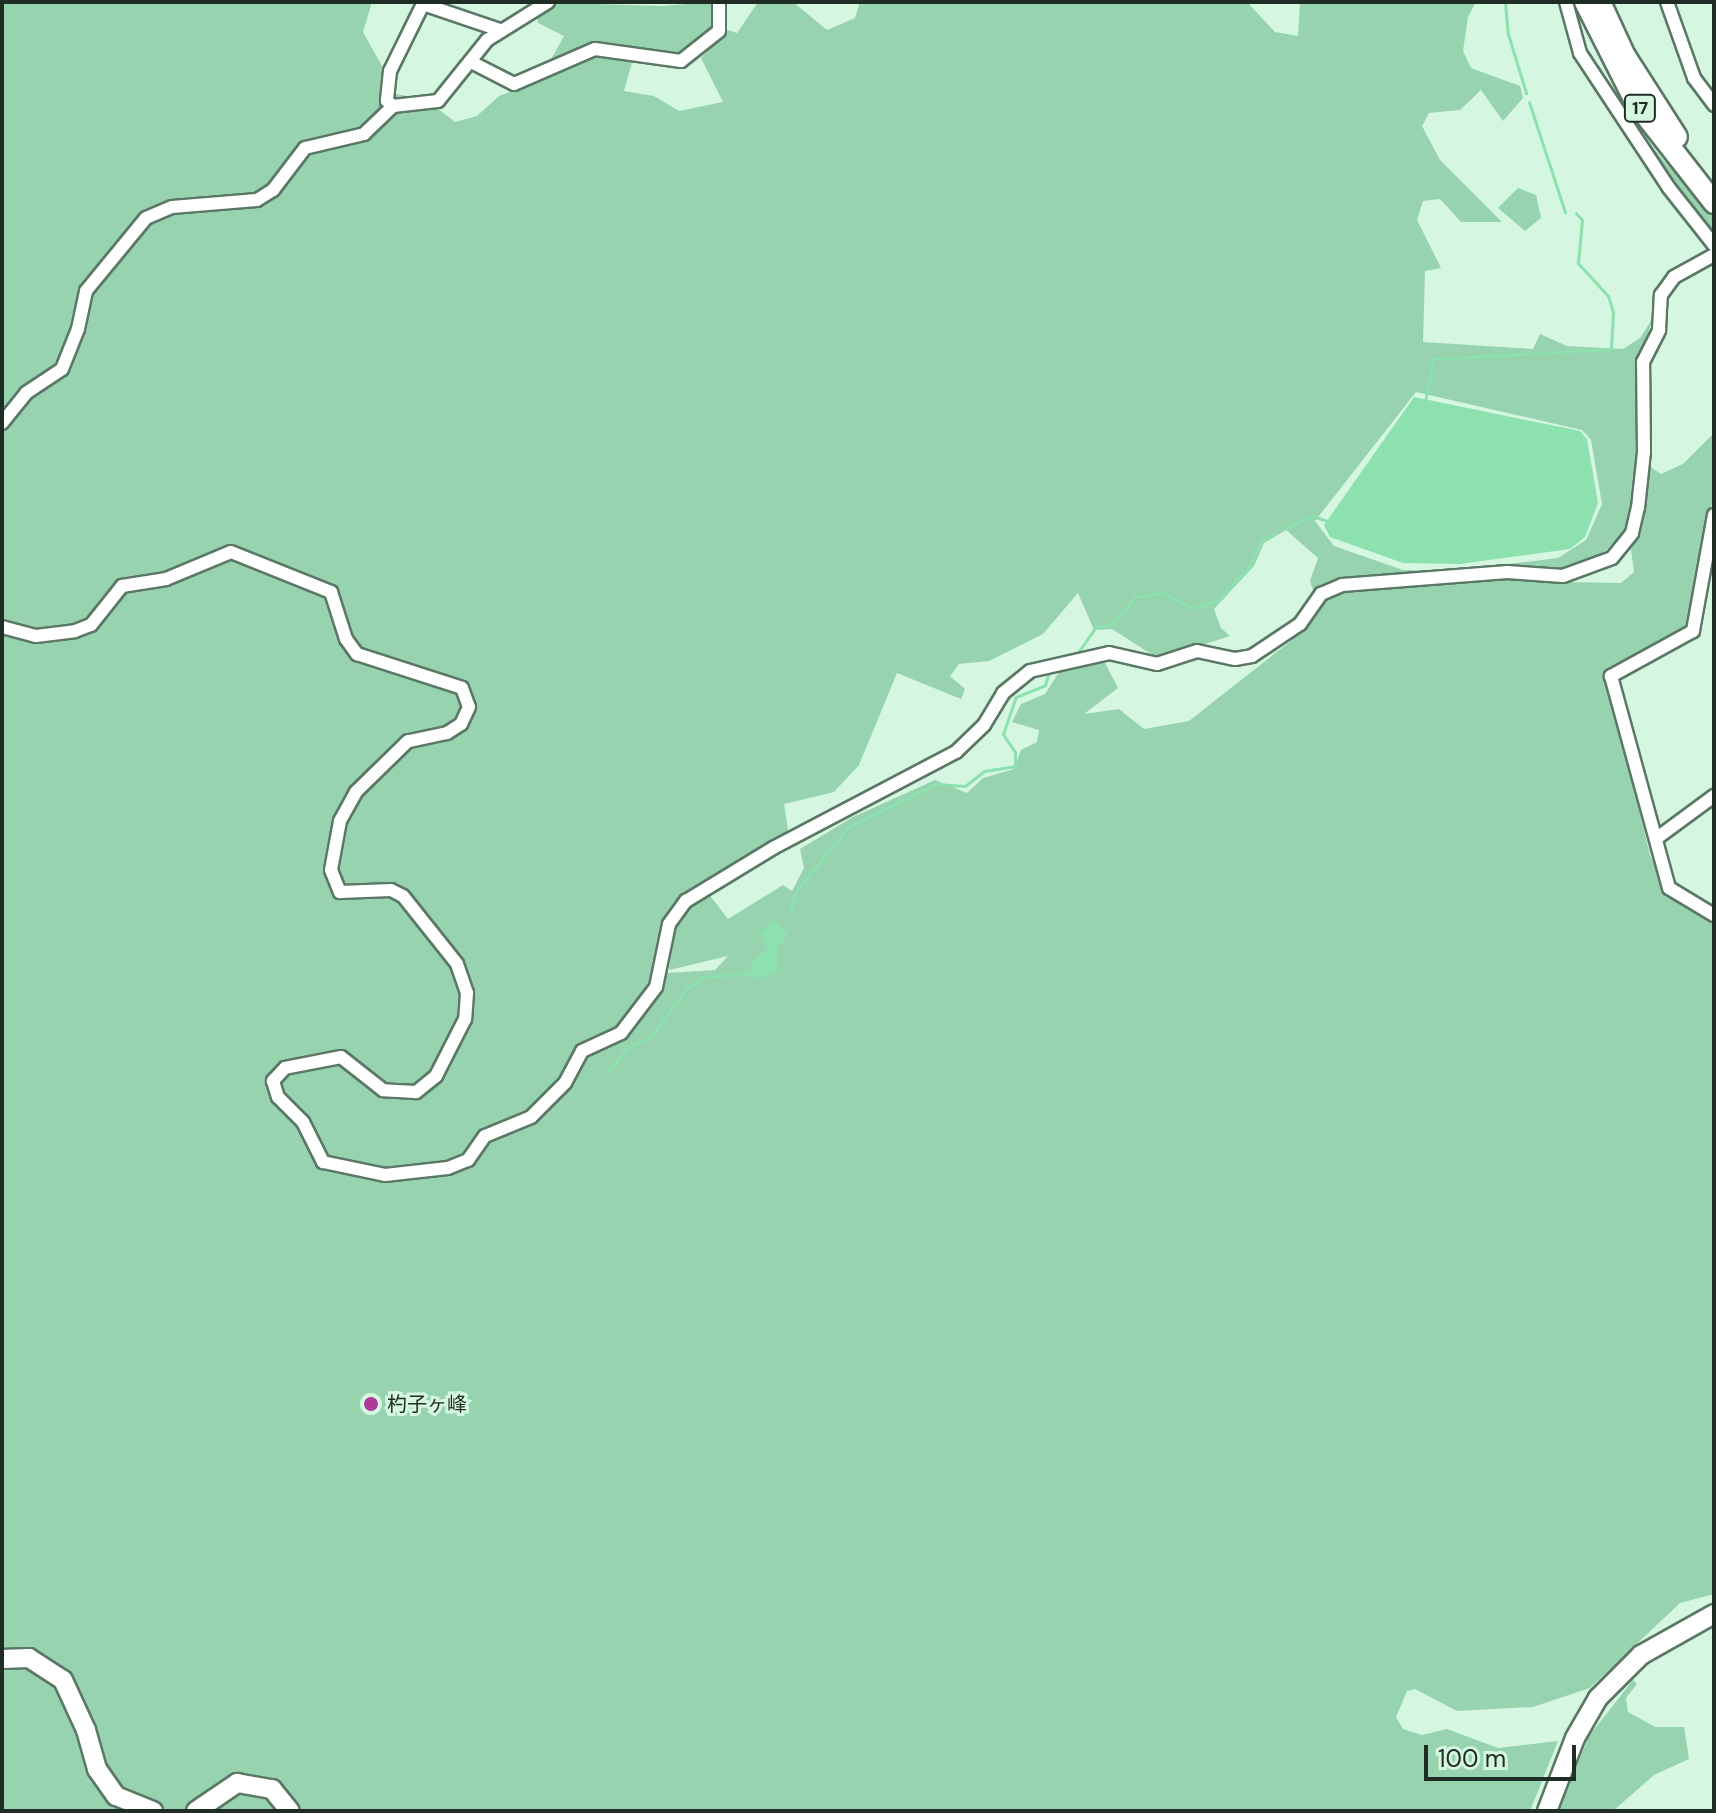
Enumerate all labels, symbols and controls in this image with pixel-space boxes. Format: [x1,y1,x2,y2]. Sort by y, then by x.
road number: 17 [1622,94,1658,122]
place label: 杓子ヶ峰 [387,1392,467,1416]
marker: 杓子ヶ峰 [362,1395,380,1413]
scale bar [1428,1729,1580,1779]
text: 100 m [1438,1743,1506,1774]

